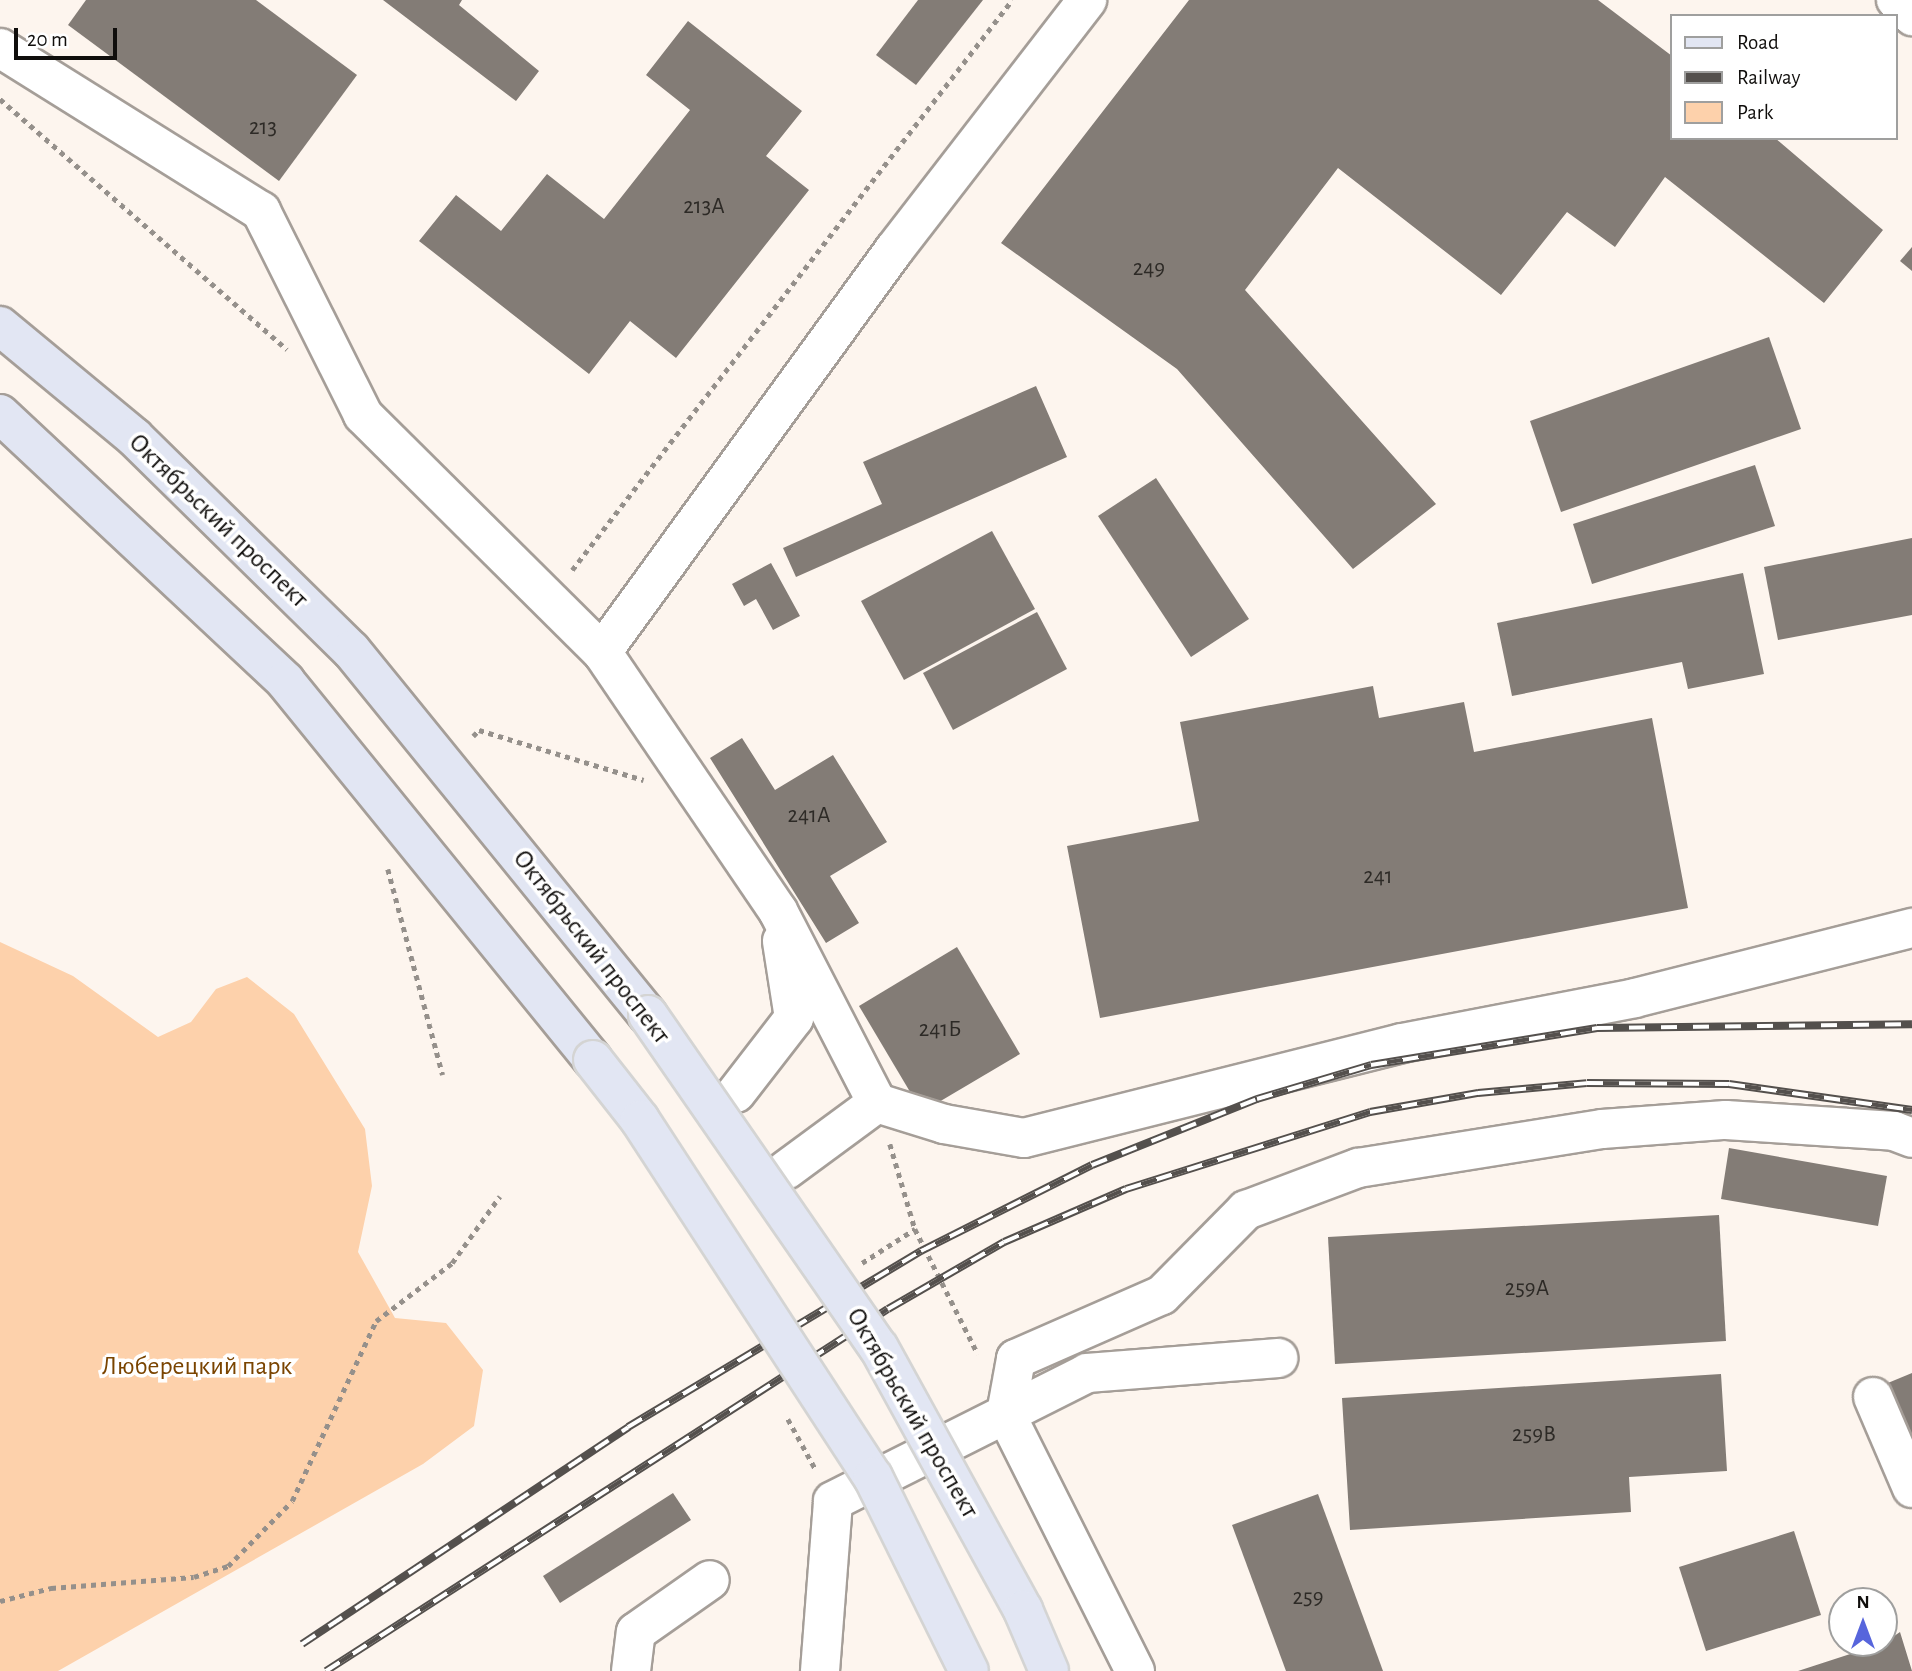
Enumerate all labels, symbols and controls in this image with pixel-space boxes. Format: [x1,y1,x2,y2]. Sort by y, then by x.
scale bar [18,14,121,58]
legend [1671,14,1898,140]
text: 20 m [27,29,68,50]
text: Road [1737,32,1779,53]
text: Railway [1737,67,1800,88]
text: Park [1737,102,1773,123]
house number: 213 [249,114,277,142]
house number: 213А [683,193,725,221]
house number: 249 [1133,255,1165,283]
street label: Октябрьский проспект [122,427,314,615]
house number: 241А [788,802,830,830]
street label: Октябрьский проспект [506,844,676,1050]
house number: 241 [1363,863,1393,891]
house number: 241Б [919,1016,961,1044]
house number: 259А [1505,1275,1549,1303]
street label: Октябрьский проспект [839,1302,985,1524]
park label: Люберецкий парк [102,1351,292,1383]
house number: 259В [1512,1421,1556,1449]
house number: 259 [1293,1584,1323,1612]
north arrow [1828,1587,1898,1657]
text: N [1856,1593,1870,1612]

